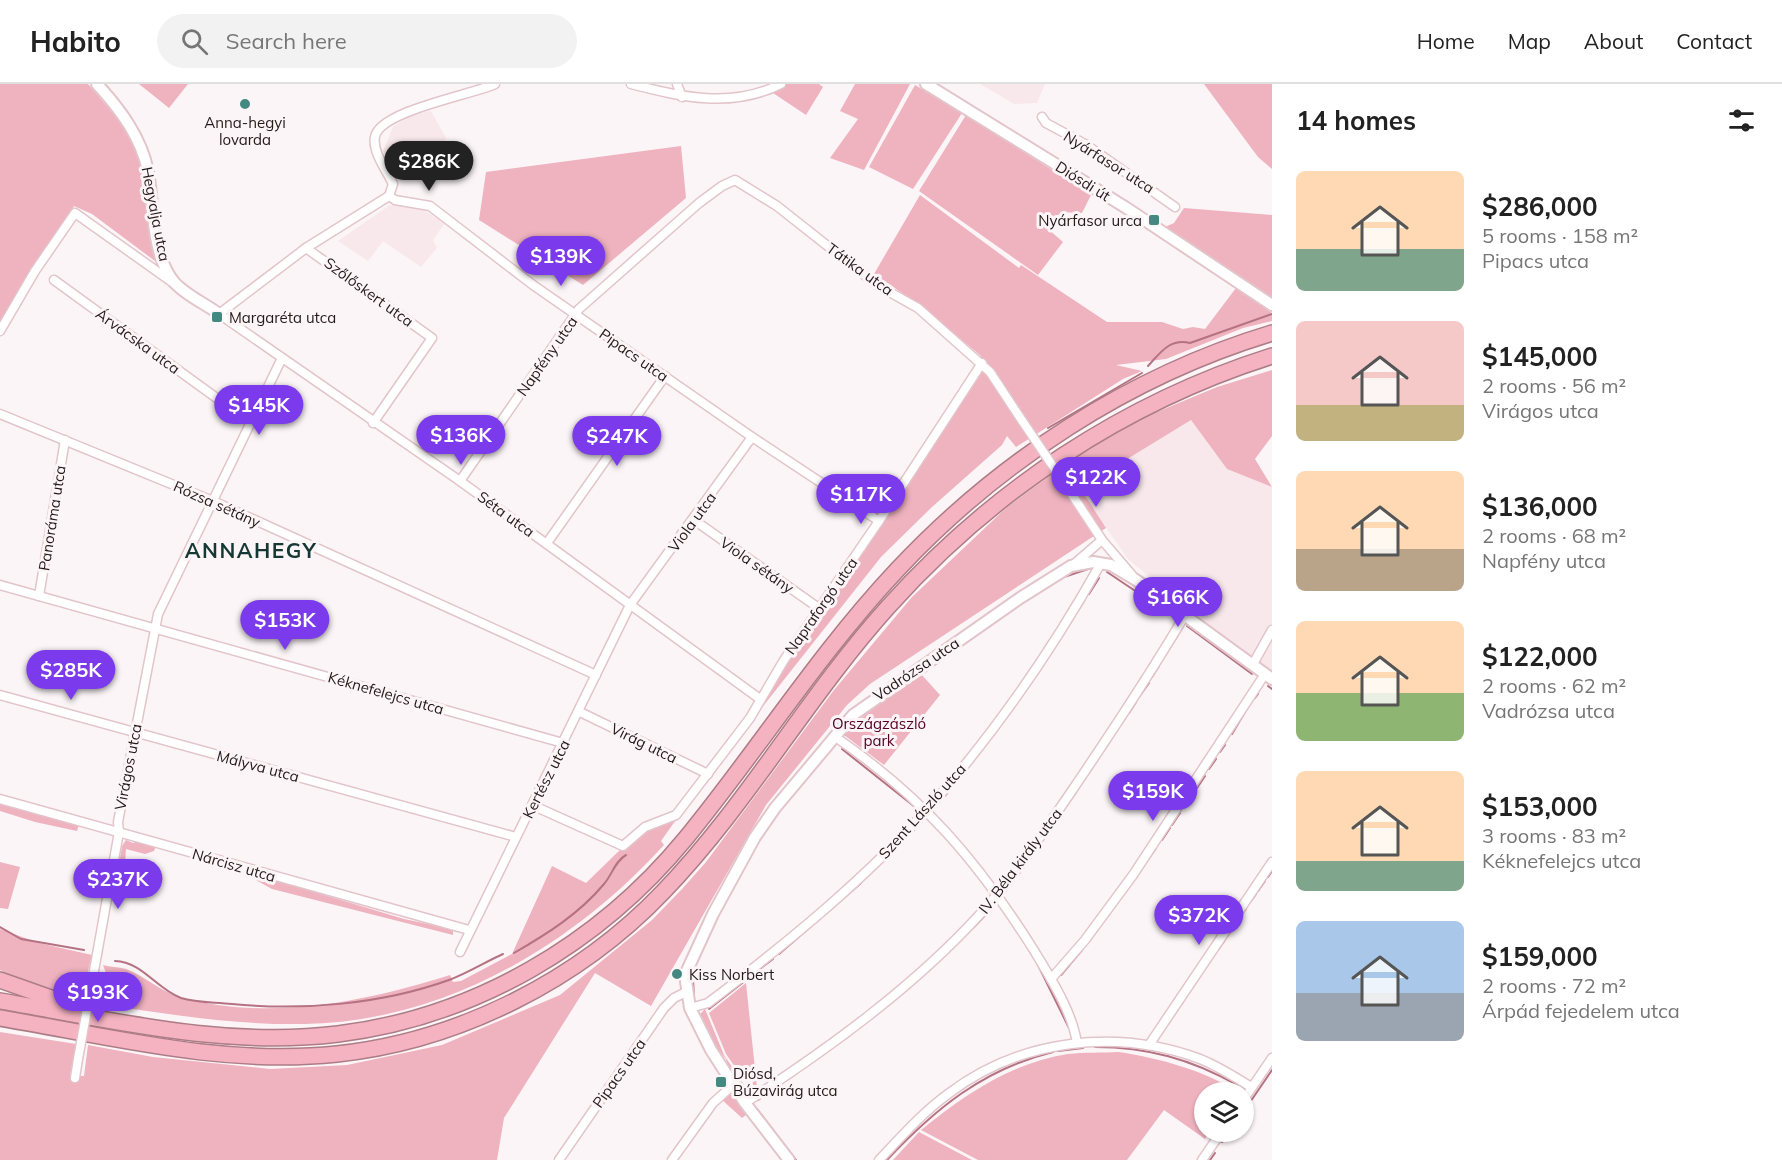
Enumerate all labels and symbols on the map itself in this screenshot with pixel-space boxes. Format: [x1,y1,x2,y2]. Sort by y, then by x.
marker: Anna-hegyi lovarda [238,97,252,111]
place label: Anna-hegyi lovarda [204,113,286,149]
street label: Nyárfasor utca [1060,126,1158,198]
pin: $286K [387,141,471,192]
street label: Diósdi út [1052,157,1114,205]
street label: Hegyalja utca [138,165,174,263]
place label: Nyárfasor urca [1038,211,1142,230]
marker: Nyárfasor urca [1147,213,1161,227]
pin: $139K [519,236,603,287]
street label: Tátika utca [823,238,897,300]
street label: Szőlőskert utca [321,253,417,331]
street label: Árvácska utca [92,304,184,378]
place label: Margaréta utca [229,308,336,327]
marker: Margaréta utca [210,310,224,324]
street label: Napfény utca [513,312,581,400]
street label: Pipacs utca [596,324,672,386]
pin: $145K [217,385,301,436]
pin: $136K [419,415,503,466]
pin: $247K [575,416,659,467]
pin: $122K [1054,457,1138,508]
street label: Panoráma utca [34,464,70,572]
pin: $117K [819,474,903,525]
street label: Rózsa sétány [171,476,263,532]
street label: Séta utca [474,487,538,541]
street label: Viola utca [664,488,720,556]
street label: Viola sétány [716,533,798,597]
district label: ANNAHEGY [185,537,317,563]
street label: Napraforgó utca [781,554,861,658]
pin: $166K [1136,577,1220,628]
pin: $153K [243,600,327,651]
street label: Vadrózsa utca [869,633,963,705]
pin: $285K [29,650,113,701]
street label: Kéknefelejcs utca [326,667,446,719]
park label: Országzászló park [832,714,926,750]
street label: Virág utca [608,719,680,767]
street label: Virágos utca [110,722,146,812]
street label: Kertész utca [518,736,574,822]
street label: Mályva utca [215,746,301,786]
street label: Szent László utca [874,759,970,863]
pin: $159K [1111,771,1195,822]
street label: IV. Béla király utca [974,805,1066,917]
street label: Nárcisz utca [190,844,278,886]
pin: $237K [76,859,160,910]
pin: $372K [1157,895,1241,946]
place label: Kiss Norbert [689,965,774,984]
marker: Kiss Norbert [670,967,684,981]
pin: $193K [56,972,140,1023]
street label: Pipacs utca [588,1035,650,1111]
place label: Diósd, Búzavirág utca [733,1064,838,1100]
marker: Diósd, Búzavirág utca [714,1075,728,1089]

